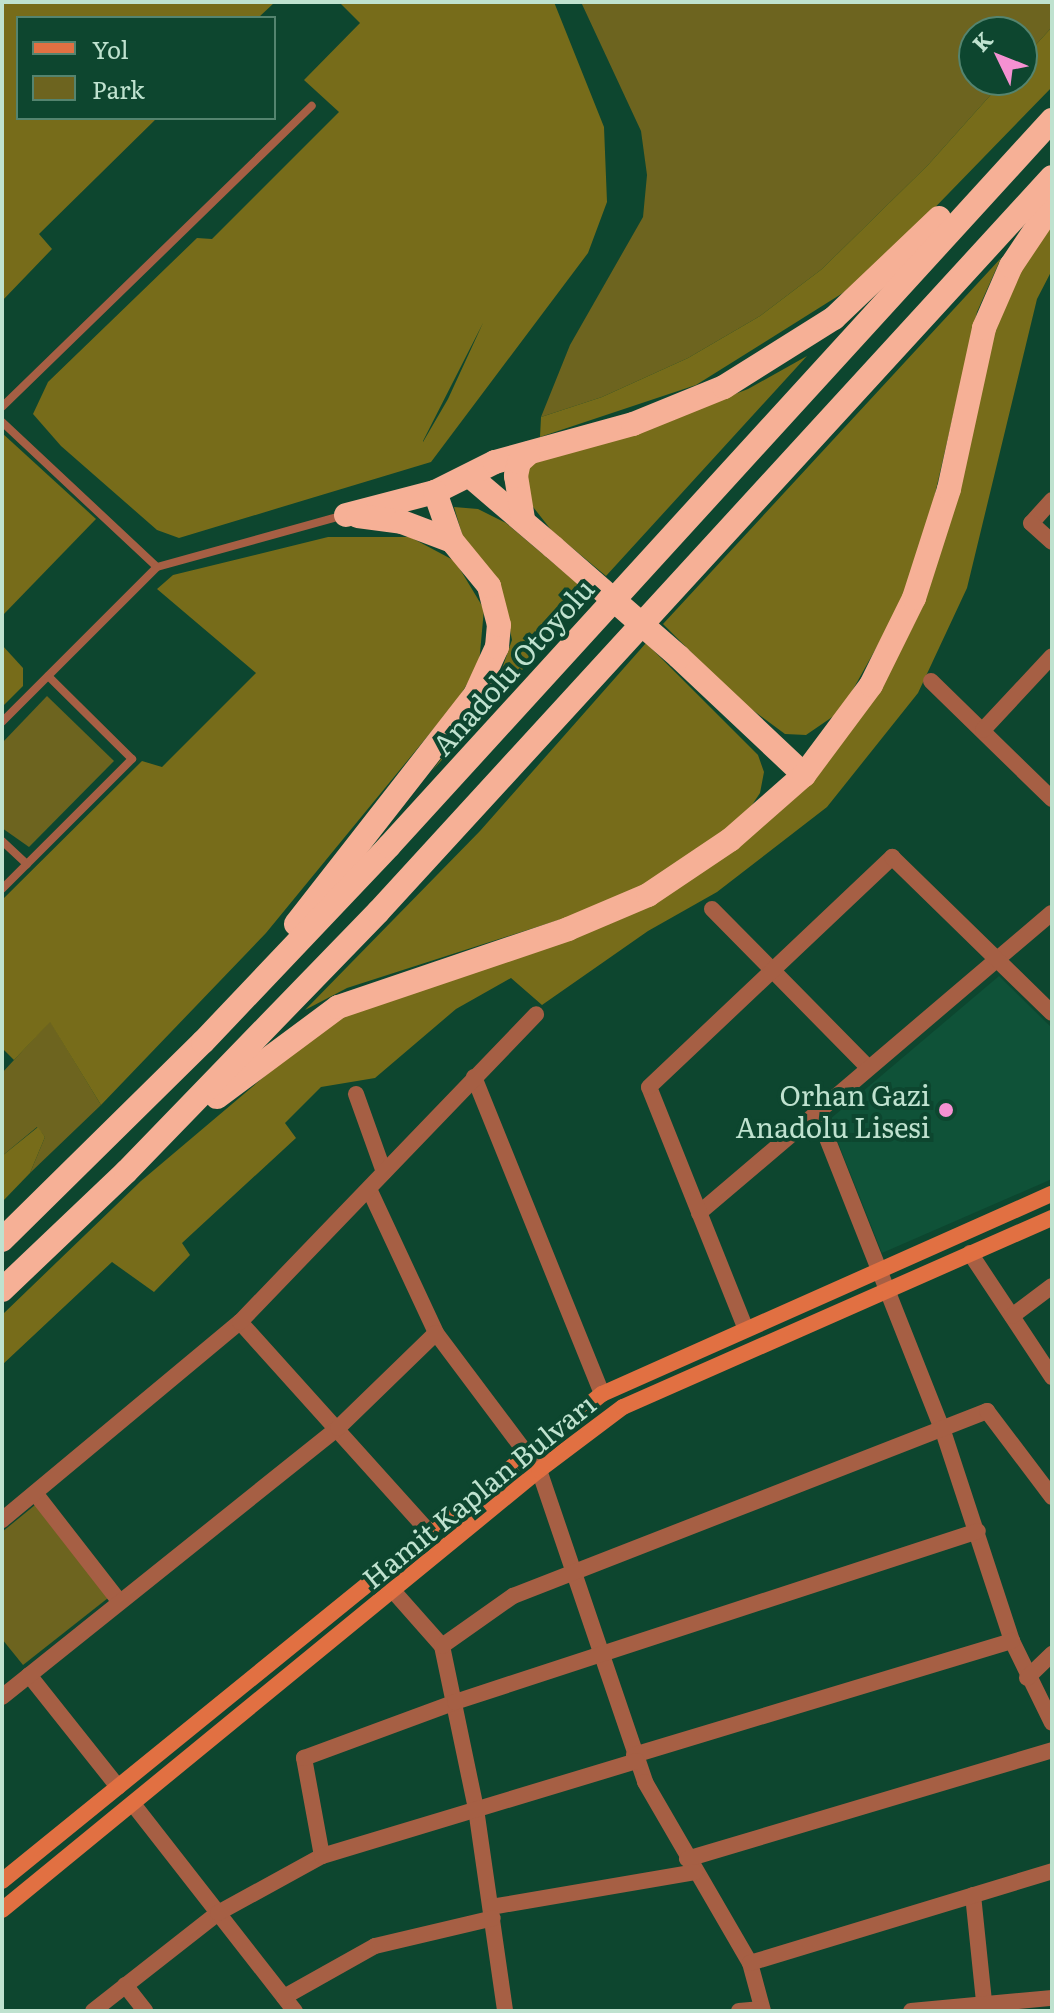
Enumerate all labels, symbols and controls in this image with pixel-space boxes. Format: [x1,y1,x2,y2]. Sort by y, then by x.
legend [16,16,276,120]
north arrow [958,16,1038,96]
text: K [964,23,999,58]
text: Yol [92,31,129,66]
text: Park [92,71,145,106]
street label: Anadolu Otoyolu [424,571,600,761]
place label: Orhan Gazi Anadolu Lisesi [735,1077,930,1143]
marker: Orhan Gazi Anadolu Lisesi [937,1101,955,1119]
street label: Hamit Kaplan Bulvarı [355,1386,601,1594]

